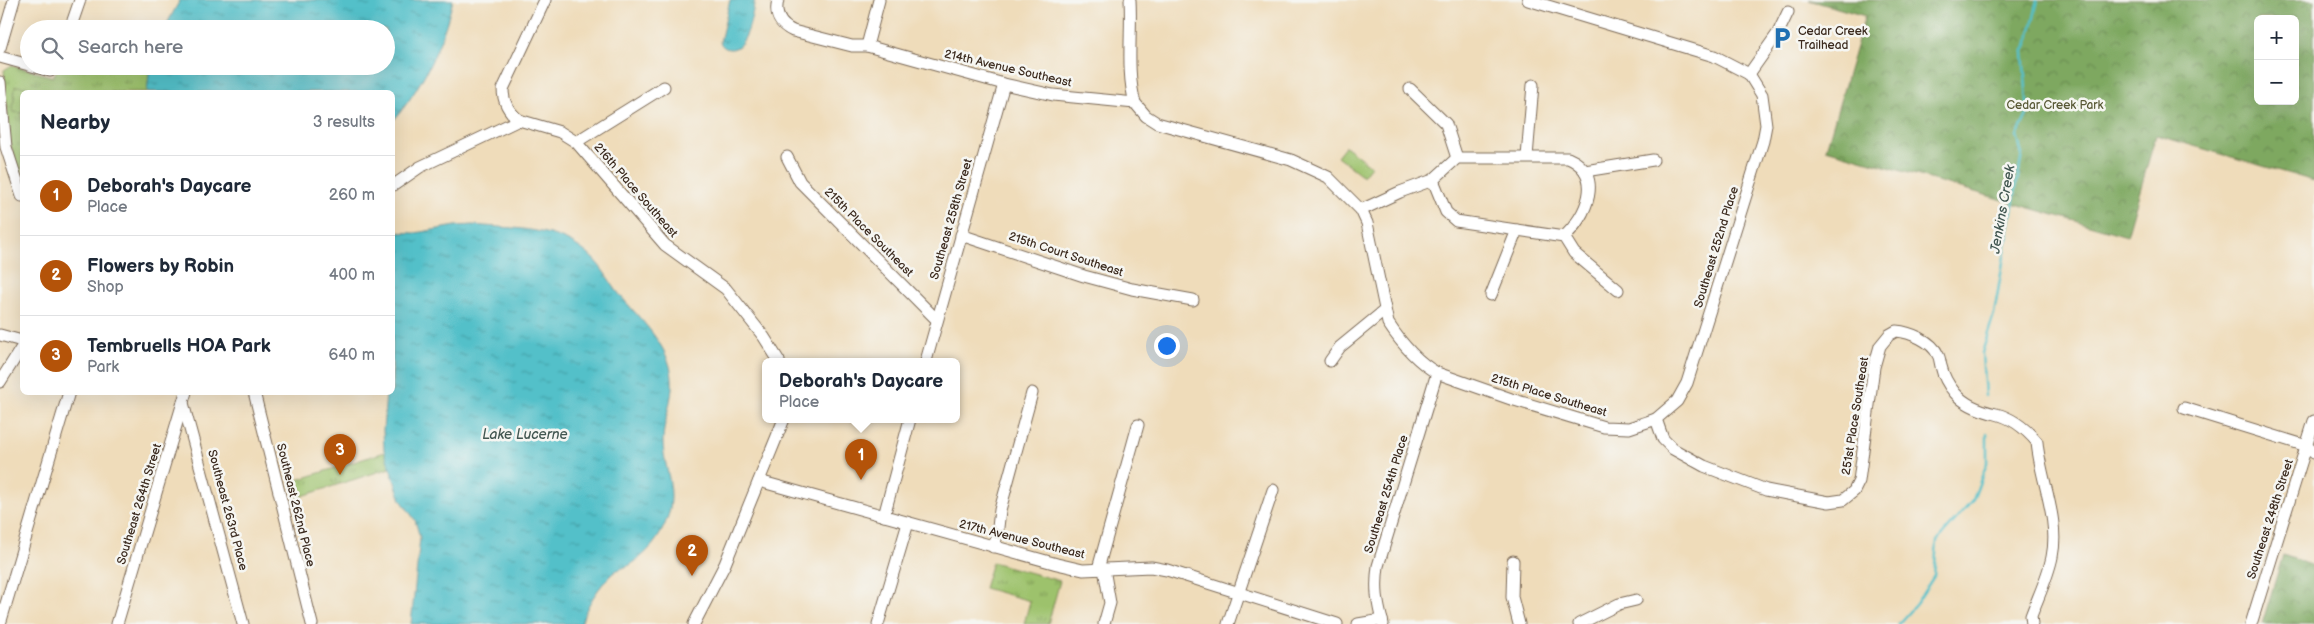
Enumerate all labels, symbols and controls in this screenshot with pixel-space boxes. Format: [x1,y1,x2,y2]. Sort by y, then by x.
map controls [2254,15,2299,105]
button: + [2254,15,2299,60]
search box [20,20,395,75]
place label: Cedar Creek Trailhead [1798,24,1868,53]
parking icon: Cedar Creek Trailhead [1769,25,1795,51]
icon: search [38,34,66,62]
text: Search here [78,36,183,59]
street label: 214th Avenue Southeast [943,47,1073,91]
button: − [2254,60,2299,105]
park label: Cedar Creek Park [2007,98,2104,113]
text: Nearby [40,110,110,135]
text: 3 results [313,113,375,132]
street label: 216th Place Southeast [590,140,681,241]
street label: Southeast 258th Street [927,157,976,281]
water label: Jenkins Creek [1986,162,2019,256]
text: Deborah's Daycare [87,175,251,198]
street label: 215th Place Southeast [821,185,917,280]
street label: Southeast 252nd Place [1691,185,1742,310]
text: 1 [53,186,59,205]
text: 260 m [329,186,375,205]
text: Place [87,198,128,217]
street label: 215th Court Southeast [1007,229,1125,280]
text: Flowers by Robin [87,255,234,278]
text: 2 [51,266,61,285]
text: 400 m [329,266,375,285]
text: Shop [87,278,124,297]
your location [1154,333,1180,359]
text: Tembruells HOA Park [87,335,271,358]
text: 3 [51,346,61,365]
text: 640 m [329,346,375,365]
street label: 251st Place Southeast [1839,356,1872,476]
text: Park [87,358,119,377]
popup [762,358,960,423]
text: Deborah's Daycare [779,370,943,393]
street label: 215th Place Southeast [1489,371,1609,420]
text: Place [779,393,819,412]
water label: Lake Lucerne [482,426,568,443]
street label: Southeast 254th Place [1361,433,1412,555]
pin: 3 [324,434,356,475]
pin: 1 [845,439,877,480]
street label: Southeast 264th Street [114,442,165,566]
street label: Southeast 262nd Place [273,442,318,568]
street label: Southeast 263rd Place [204,448,251,572]
street label: Southeast 248th Street [2244,457,2297,581]
street label: 217th Avenue Southeast [958,517,1086,562]
pin: 2 [676,535,708,576]

